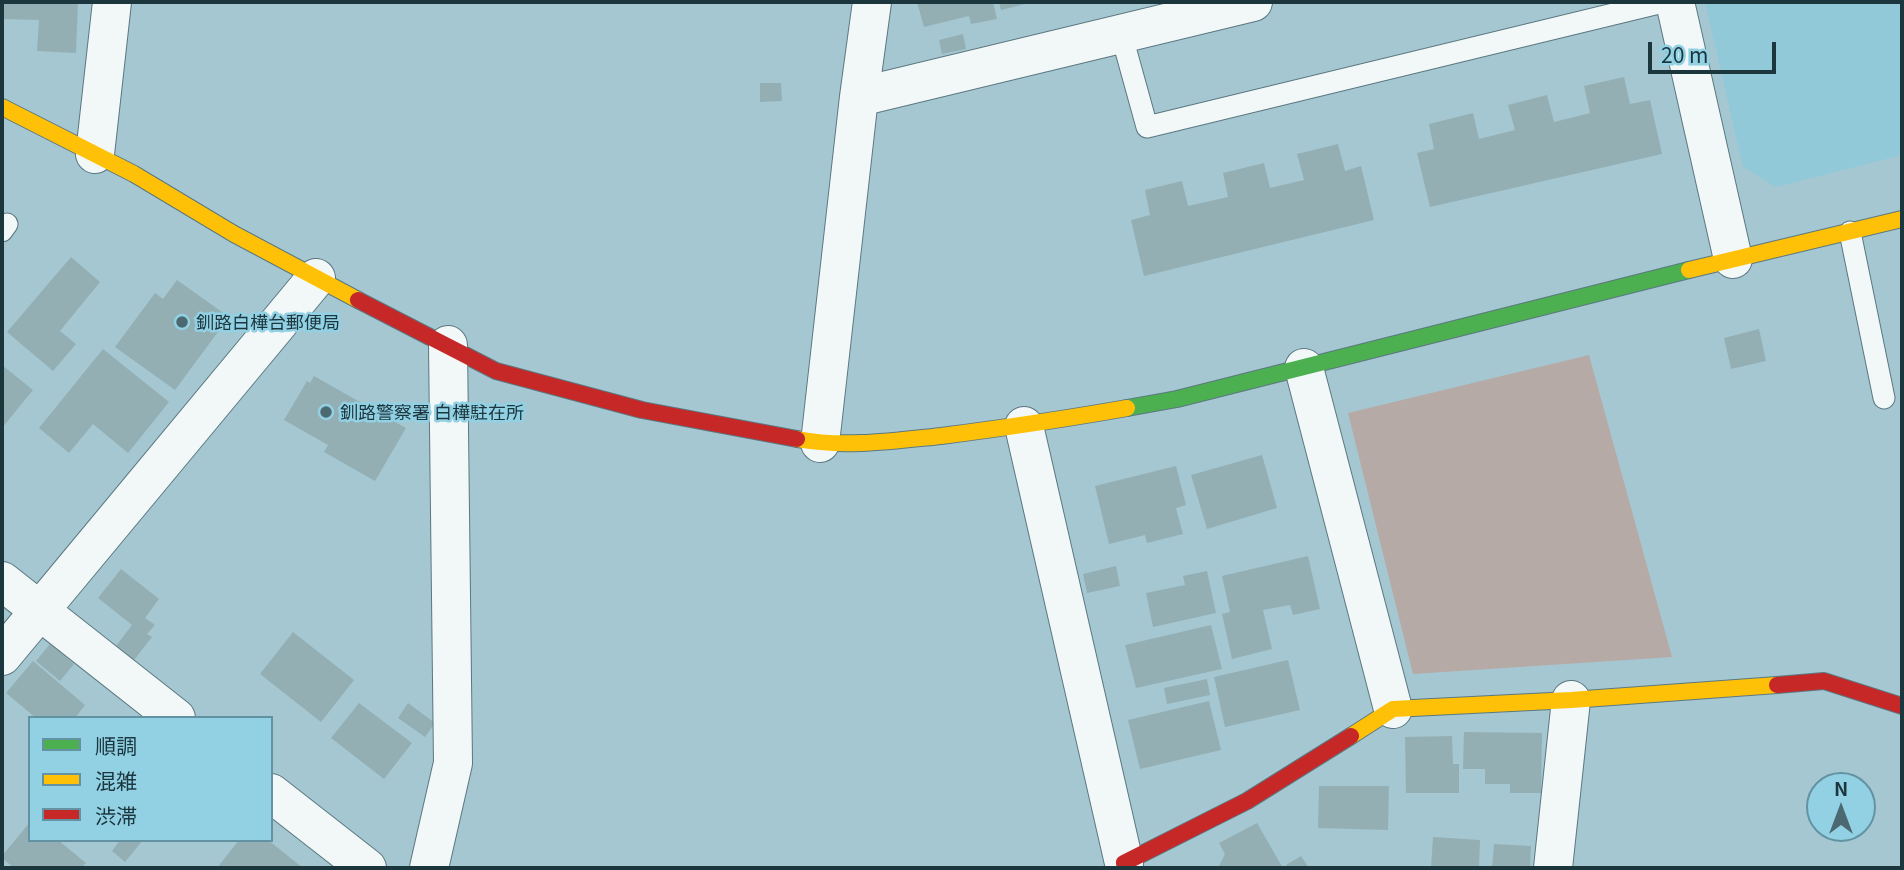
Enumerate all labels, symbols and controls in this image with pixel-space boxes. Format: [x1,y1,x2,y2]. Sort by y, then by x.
scale bar [1652,28,1780,72]
text: 20 m [1661,39,1708,69]
place label: 釧路白樺台郵便局 [196,311,340,333]
marker: 釧路白樺台郵便局 [174,314,190,330]
place label: 釧路警察署 白樺駐在所 [340,401,524,423]
marker: 釧路警察署 白樺駐在所 [318,404,334,420]
legend [28,716,273,842]
text: 順調 [95,730,137,760]
text: 混雑 [95,765,137,795]
north arrow [1806,772,1876,842]
text: N [1834,774,1848,801]
text: 渋滞 [95,800,137,830]

